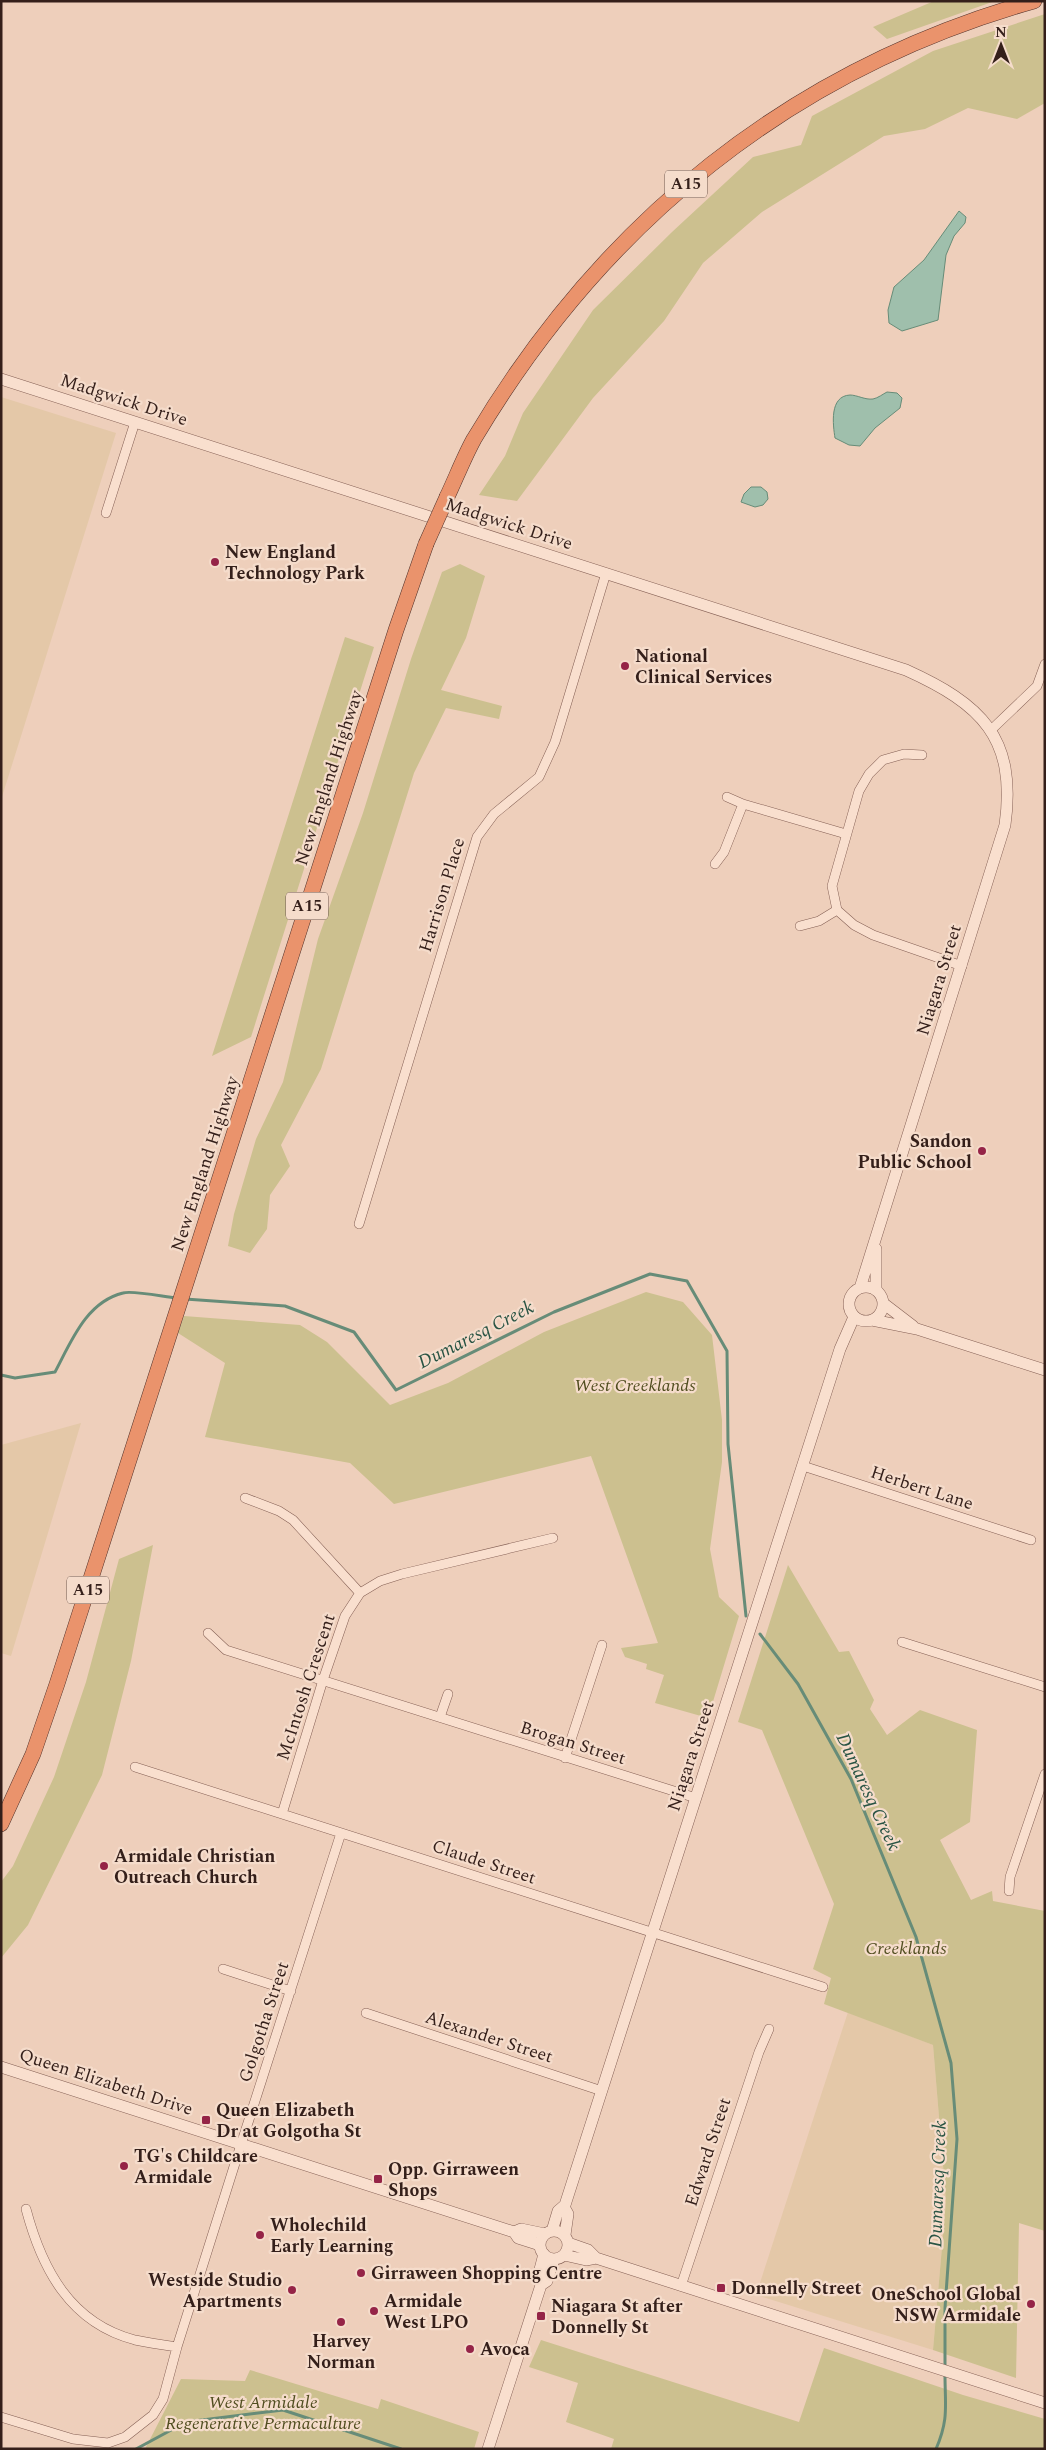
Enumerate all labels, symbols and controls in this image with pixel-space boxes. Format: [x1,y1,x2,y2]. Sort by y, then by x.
north arrow [976,20,1026,70]
text: N [995,22,1007,43]
road number: A15 [665,170,707,198]
street label: Madgwick Drive [57,367,191,433]
street label: Madgwick Drive [442,491,576,557]
place label: New England Technology Park [225,539,365,587]
marker: New England Technology Park [209,556,221,568]
place label: National Clinical Services [635,643,772,691]
marker: National Clinical Services [619,660,631,672]
street label: New England Highway [288,685,371,869]
street label: Harrison Place [412,834,472,956]
road number: A15 [286,892,328,919]
street label: Niagara Street [909,921,969,1039]
street label: New England Highway [164,1071,247,1255]
place label: Sandon Public School [857,1128,972,1176]
marker: Sandon Public School [976,1145,988,1157]
water label: Dumaresq Creek [413,1293,539,1377]
park label: West Creeklands [574,1372,696,1399]
street label: Herbert Lane [867,1459,977,1517]
road number: A15 [67,1576,109,1604]
street label: McIntosh Crescent [270,1610,342,1764]
street label: Niagara Street [660,1697,722,1815]
street label: Brogan Street [517,1714,629,1772]
water label: Dumaresq Creek [828,1728,908,1856]
street label: Claude Street [429,1833,539,1891]
place label: Armidale Christian Outreach Church [114,1843,275,1891]
marker: Armidale Christian Outreach Church [98,1860,110,1872]
park label: Creeklands [866,1935,947,1962]
street label: Golgotha Street [232,1958,296,2086]
street label: Alexander Street [422,2004,556,2070]
street label: Queen Elizabeth Drive [16,2041,196,2123]
street label: Edward Street [678,2094,738,2210]
place label: Queen Elizabeth Dr at Golgotha St [216,2097,362,2145]
marker: Queen Elizabeth Dr at Golgotha St [200,2114,212,2126]
water label: Dumaresq Creek [921,2120,955,2248]
place label: TG's Childcare Armidale [134,2143,258,2191]
place label: Opp. Girraween Shops [388,2156,519,2204]
marker: TG's Childcare Armidale [118,2160,130,2172]
marker: Opp. Girraween Shops [372,2173,384,2185]
place label: Wholechild Early Learning [270,2212,394,2260]
marker: Wholechild Early Learning [254,2229,266,2241]
place label: Girraween Shopping Centre [371,2260,602,2287]
place label: Westside Studio Apartments [148,2267,282,2315]
marker: Girraween Shopping Centre [355,2267,367,2279]
place label: Donnelly Street [731,2275,861,2302]
place label: OneSchool Global NSW Armidale [871,2281,1021,2329]
marker: Donnelly Street [715,2282,727,2294]
marker: Westside Studio Apartments [286,2284,298,2296]
place label: Armidale West LPO [384,2288,468,2336]
place label: Niagara St after Donnelly St [551,2293,683,2341]
marker: OneSchool Global NSW Armidale [1025,2298,1037,2310]
marker: Armidale West LPO [368,2305,380,2317]
marker: Niagara St after Donnelly St [535,2310,547,2322]
marker: Harvey Norman [335,2316,347,2328]
place label: Harvey Norman [307,2328,375,2376]
place label: Avoca [480,2336,531,2363]
marker: Avoca [464,2343,476,2355]
park label: West Armidale Regenerative Permaculture [165,2389,361,2437]

